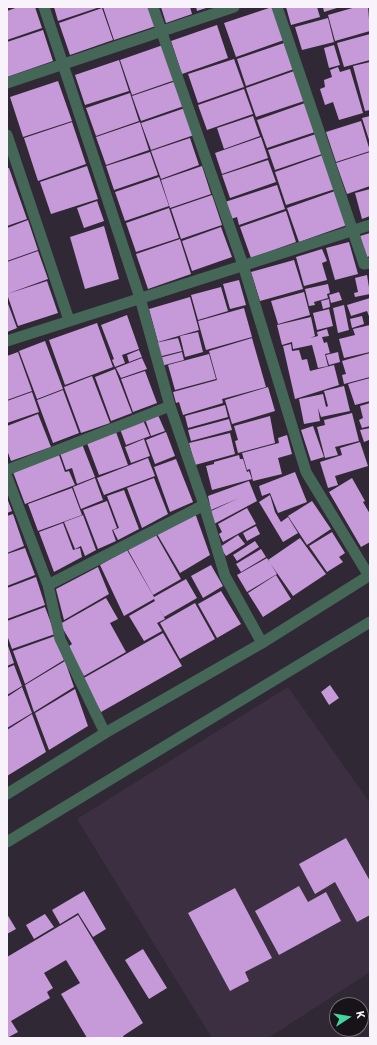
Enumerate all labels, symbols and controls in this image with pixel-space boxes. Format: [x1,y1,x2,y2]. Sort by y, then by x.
north arrow [329,997,369,1037]
text: K [353,1010,367,1019]

